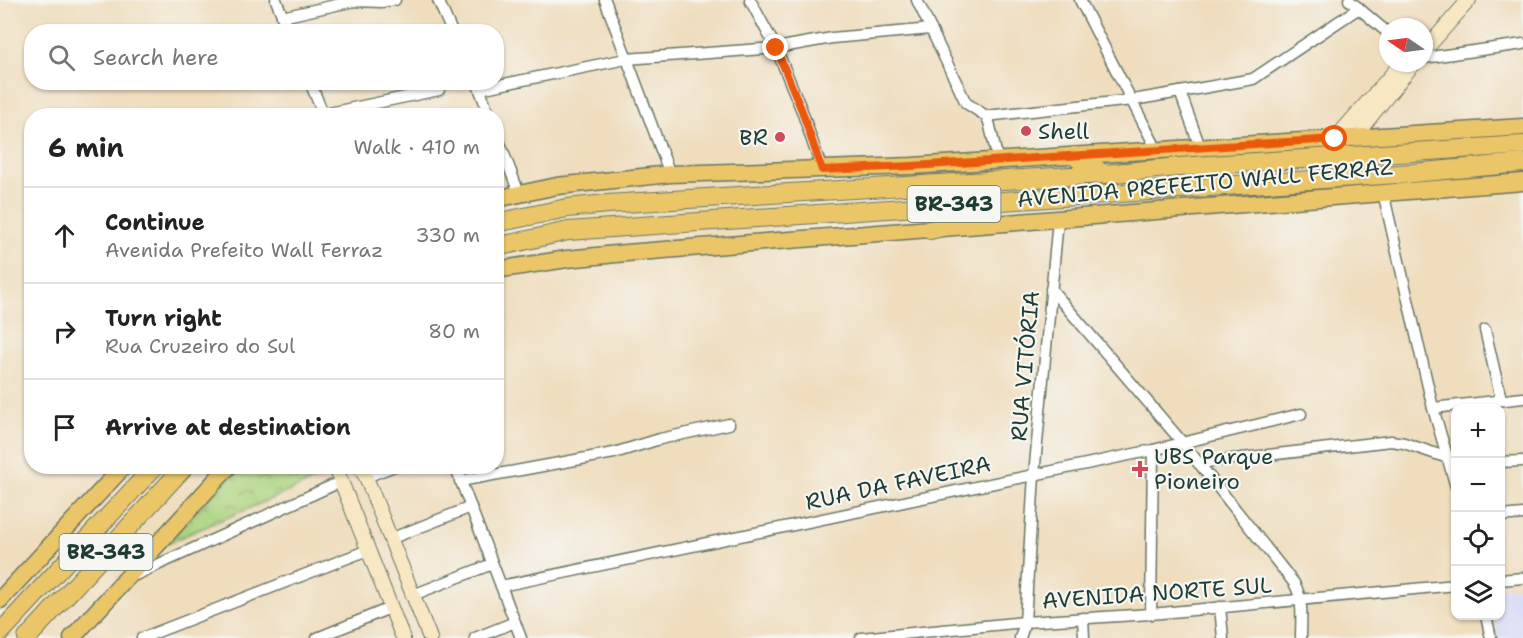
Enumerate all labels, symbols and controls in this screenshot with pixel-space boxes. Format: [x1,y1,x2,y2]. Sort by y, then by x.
north arrow [1379,18,1433,72]
search box [24,24,504,90]
route end [762,34,788,60]
icon: search [45,41,78,74]
text: Search here [93,43,219,72]
place label: Shell [1038,117,1089,146]
place label: BR [739,123,768,152]
marker: Shell [1019,124,1033,138]
route start [1321,125,1347,151]
text: 6 min [48,130,124,165]
marker: BR [773,130,787,144]
text: Walk · 410 m [354,134,480,160]
street label: AVENIDA PREFEITO WALL FERRAZ [1016,152,1394,214]
road number: BR-343 [908,186,1000,222]
text: Continue [105,208,205,237]
icon: ahead [48,219,81,252]
text: 330 m [416,222,480,248]
text: Avenida Prefeito Wall Ferraz [105,237,383,263]
street label: RUA VITÓRIA [1004,290,1046,442]
text: Turn right [105,304,222,333]
icon: right [48,315,81,348]
text: 80 m [428,318,480,344]
text: Rua Cruzeiro do Sul [105,333,295,359]
map controls [1451,404,1505,620]
button: + [1451,404,1505,458]
icon: arrive [48,411,81,444]
text: Arrive at destination [105,413,351,442]
place label: UBS Parque Pioneiro [1154,442,1274,496]
street label: RUA DA FAVEIRA [803,449,993,517]
button: − [1451,458,1505,512]
marker: UBS Parque Pioneiro [1131,460,1149,478]
button: locate [1451,512,1505,566]
road number: BR-343 [60,534,152,570]
button: layers [1451,566,1505,620]
street label: AVENIDA NORTE SUL [1041,570,1273,616]

